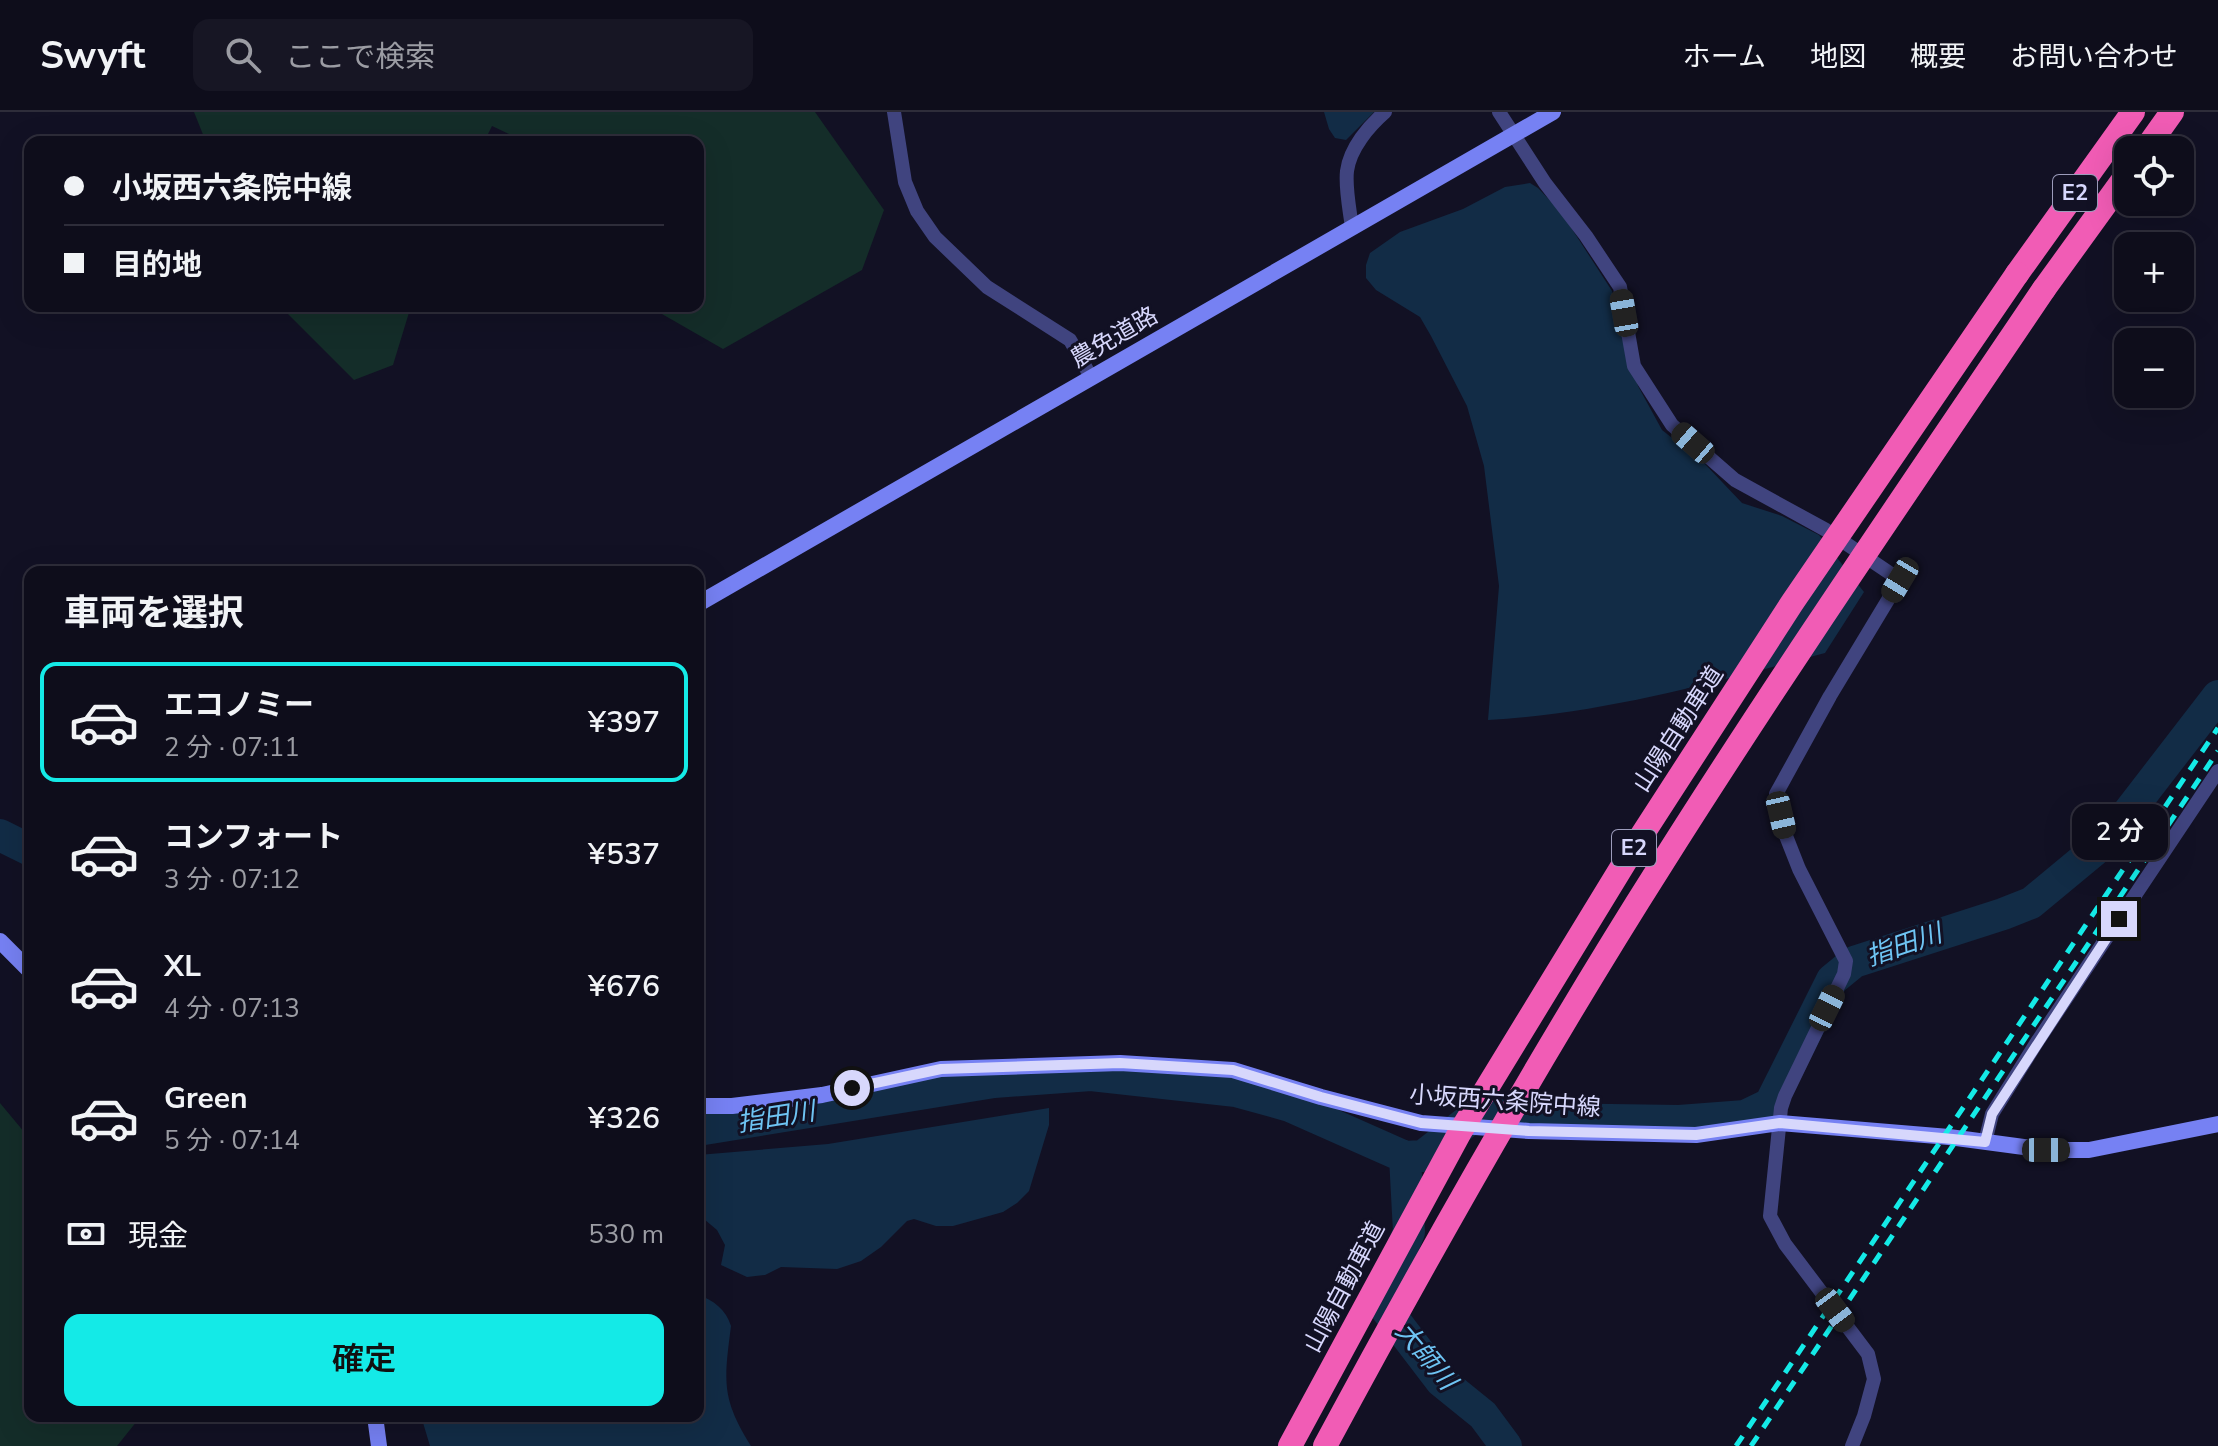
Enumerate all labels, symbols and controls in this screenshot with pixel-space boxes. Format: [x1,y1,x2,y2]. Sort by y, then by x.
search box [193,19,753,91]
text: Swyft [40,30,145,81]
icon: search [221,33,265,77]
text: ここで検索 [285,37,435,78]
text: ホーム [1683,38,1766,76]
text: 地図 [1810,38,1866,76]
text: 概要 [1910,38,1966,76]
text: お問い合わせ [2010,38,2178,76]
map controls [2114,136,2194,408]
button: locate [2114,136,2194,216]
text: 小坂西六条院中線 [112,168,352,209]
road number: E2 [2053,175,2097,211]
button: + [2114,232,2194,312]
text: 目的地 [112,245,202,286]
car [1608,287,1640,339]
street label: 農免道路 [1064,299,1164,375]
button: − [2114,328,2194,408]
car [1667,418,1719,468]
car [1877,553,1923,607]
text: 車両を選択 [64,589,244,638]
street label: 山陽自動車道 [1625,660,1731,798]
text: エコノミー [164,685,314,726]
icon: car [68,686,140,758]
text: ¥397 [588,702,660,743]
text: 2 分 · 07:11 [164,730,300,765]
car [1764,789,1798,841]
callout: 2 分 [2071,803,2167,859]
text: 2 分 [2096,814,2144,849]
text: コンフォート [164,817,343,858]
icon: car [68,818,140,890]
road number: E2 [1612,830,1656,866]
text: ¥537 [588,834,660,875]
text: 3 分 · 07:12 [164,862,300,897]
route end [2101,901,2137,937]
water label: 指田川 [1861,915,1949,974]
text: XL [164,946,201,987]
icon: car [68,950,140,1022]
text: ¥676 [588,966,660,1007]
car [1806,981,1848,1035]
text: 4 分 · 07:13 [164,991,300,1026]
route start [834,1070,870,1106]
text: Green [164,1078,248,1119]
street label: 小坂西六条院中線 [1408,1078,1602,1124]
icon: car [68,1082,140,1154]
water label: 指田川 [735,1093,820,1140]
text: ¥326 [588,1098,660,1139]
text: 5 分 · 07:14 [164,1123,300,1158]
car [2022,1138,2070,1162]
icon: cash [64,1212,108,1256]
text: 現金 [128,1216,188,1257]
street label: 山陽自動車道 [1296,1216,1392,1358]
text: 530 m [588,1217,664,1252]
car [1811,1284,1859,1336]
button: 確定 [64,1314,664,1406]
water label: 大師川 [1388,1315,1466,1399]

